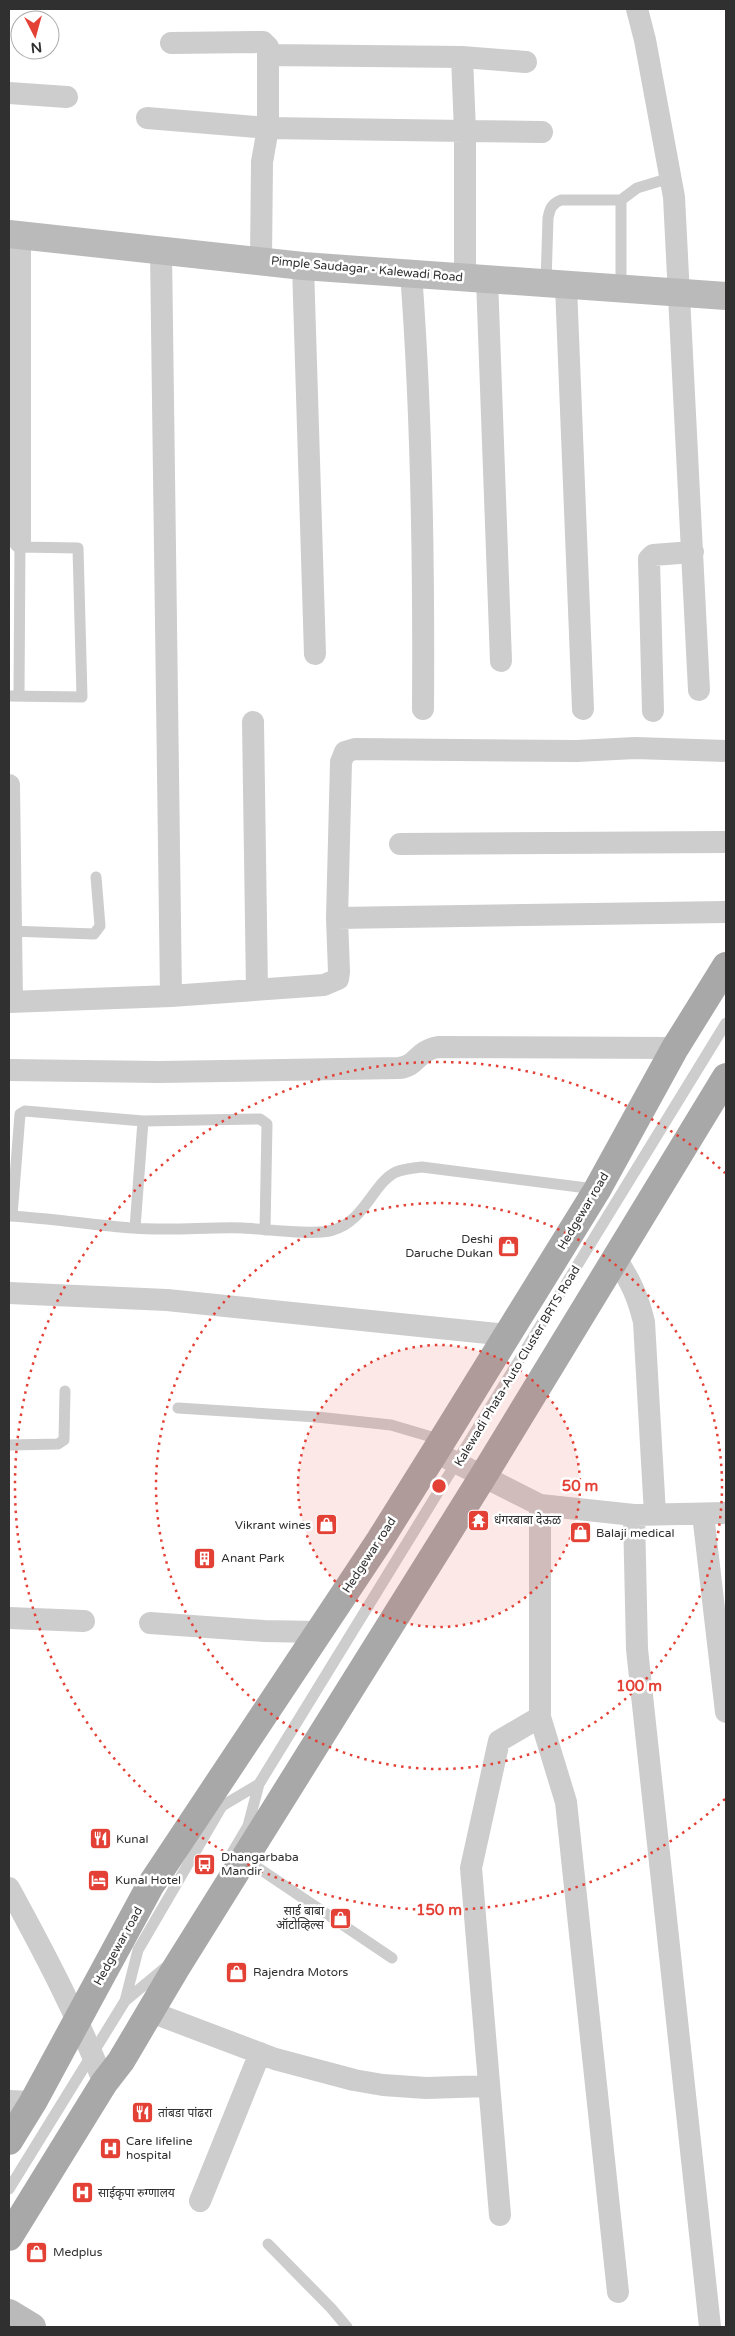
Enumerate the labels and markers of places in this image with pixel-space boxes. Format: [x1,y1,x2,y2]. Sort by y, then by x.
place label: Deshi Daruche Dukan [405,1232,493,1260]
shop icon: Deshi Daruche Dukan [497,1234,521,1258]
centre of rings [430,1477,448,1495]
temple icon: धंगरबाबा देऊळ [466,1508,490,1532]
place label: धंगरबाबा देऊळ [494,1512,562,1527]
shop icon: Vikrant wines [315,1513,339,1537]
place label: Vikrant wines [235,1518,311,1532]
shop icon: Balaji medical [568,1521,592,1545]
place label: Balaji medical [596,1526,674,1540]
building icon: Anant Park [193,1546,217,1570]
place label: Anant Park [221,1551,285,1565]
restaurant icon: Kunal [88,1827,112,1851]
place label: Kunal [116,1832,148,1846]
place label: Dhangarbaba Mandir [221,1850,299,1878]
bus stop icon: Dhangarbaba Mandir [193,1852,217,1876]
hotel icon: Kunal Hotel [87,1868,111,1892]
place label: Kunal Hotel [115,1873,181,1887]
place label: साई बाबा ऑटोव्हिल्स [276,1904,325,1932]
shop icon: साई बाबा ऑटोव्हिल्स [328,1906,352,1930]
shop icon: Rajendra Motors [225,1960,249,1984]
place label: Rajendra Motors [253,1965,349,1979]
restaurant icon: तांबडा पांढरा [130,2101,154,2125]
place label: तांबडा पांढरा [158,2106,213,2120]
place label: Care lifeline hospital [126,2134,193,2162]
hospital icon: Care lifeline hospital [98,2136,122,2160]
hospital icon: साईकृपा रुग्णालय [70,2181,94,2205]
place label: साईकृपा रुग्णालय [98,2186,176,2200]
shop icon: Medplus [25,2240,49,2264]
place label: Medplus [53,2245,103,2259]

